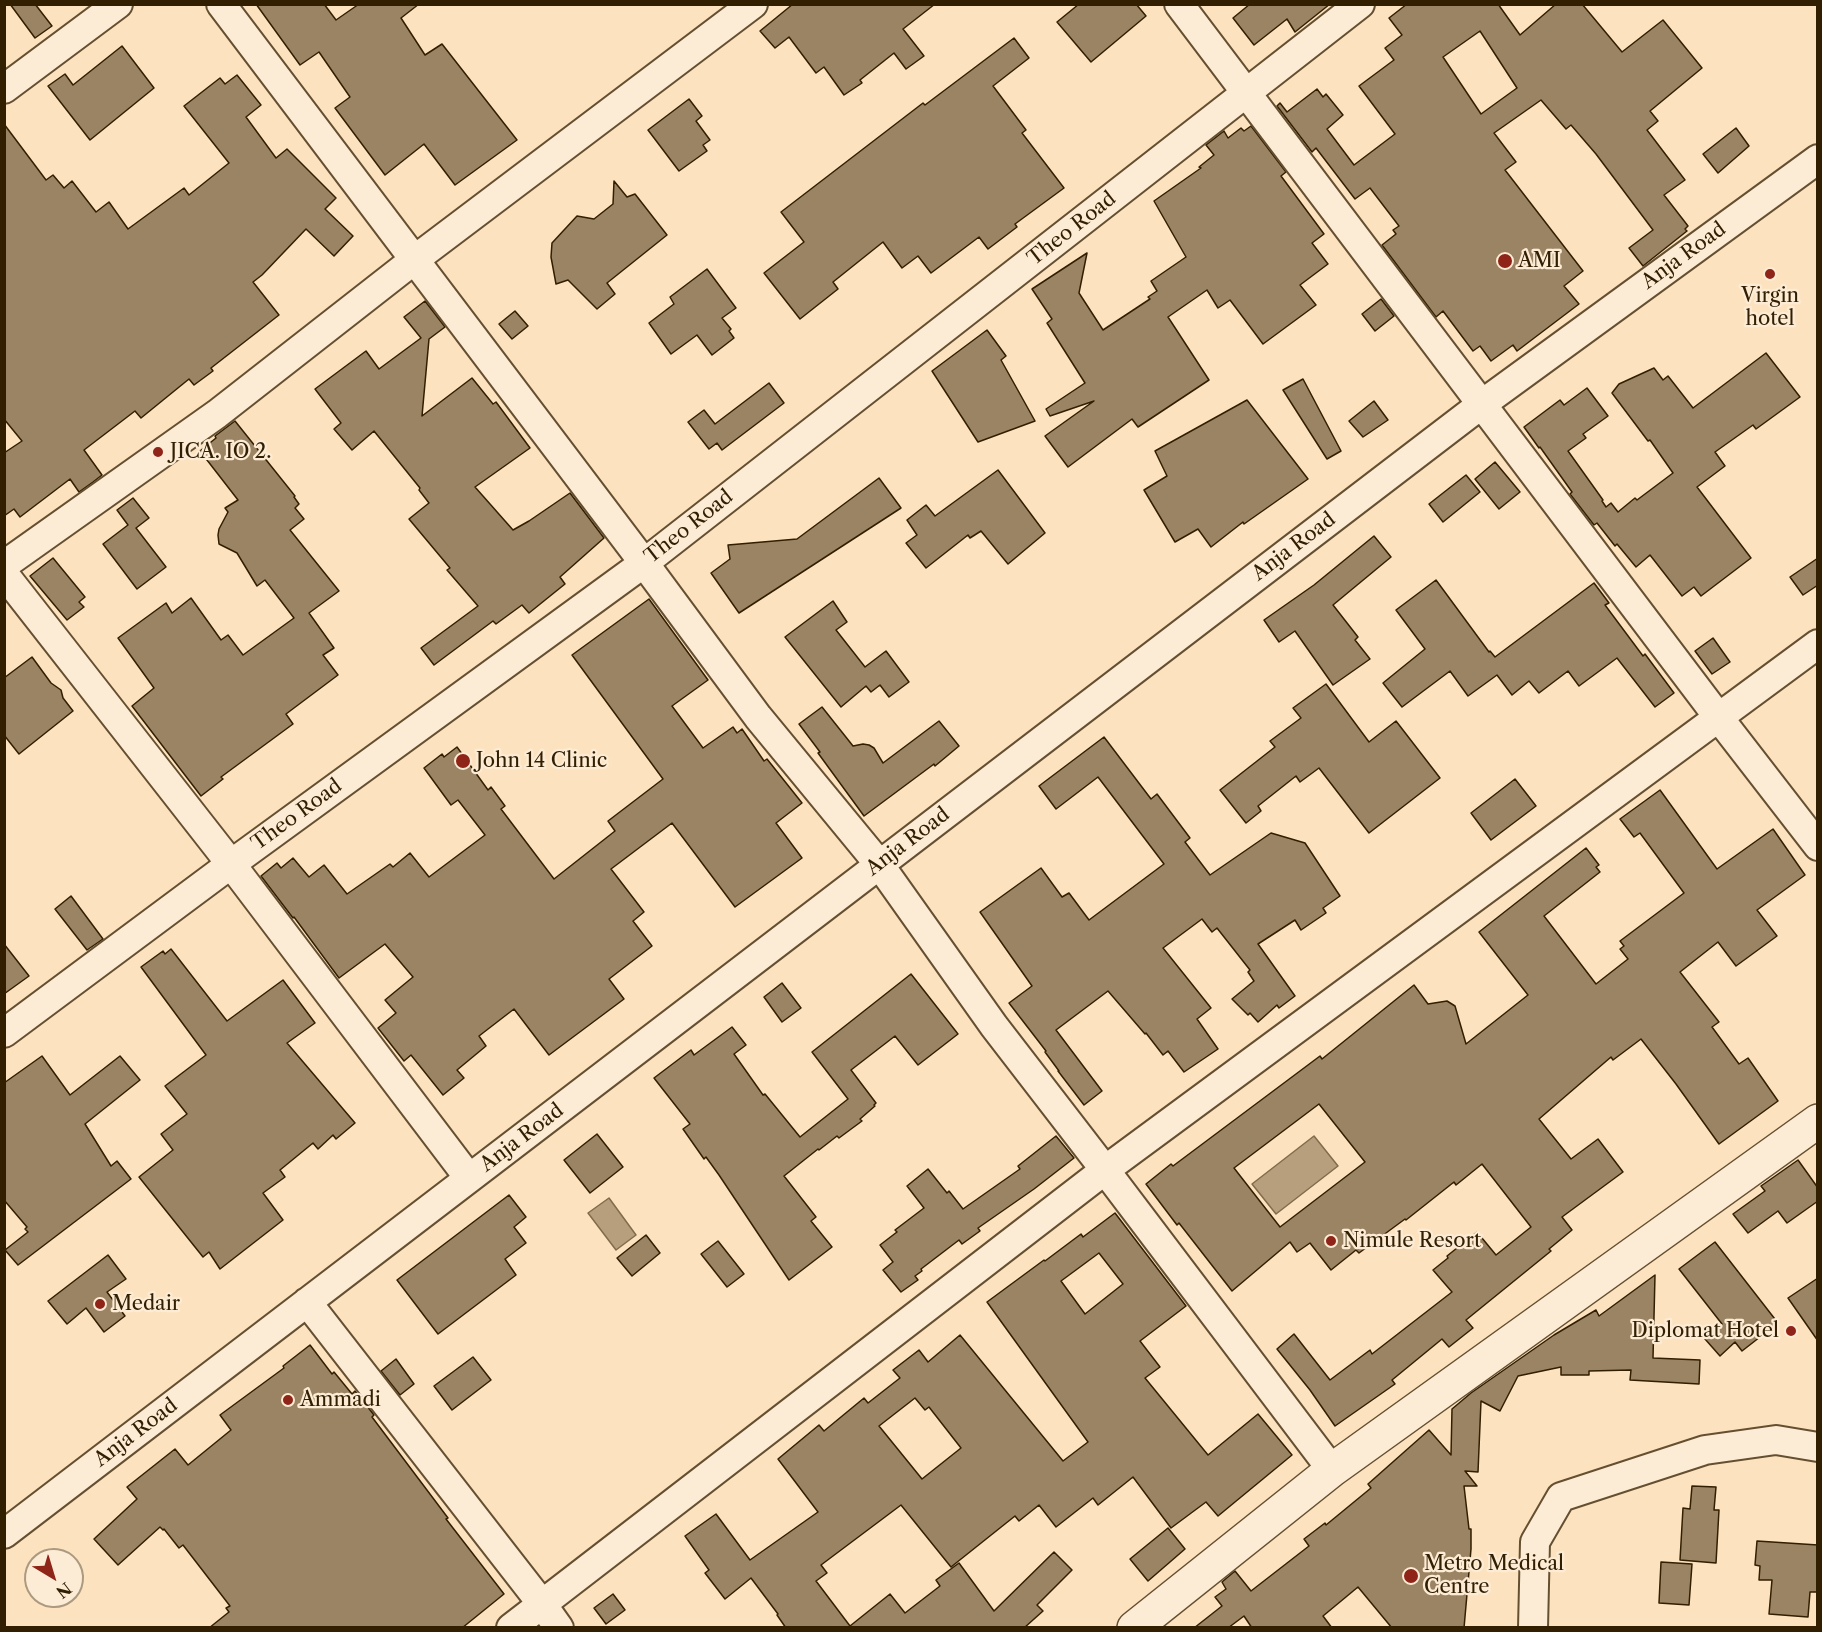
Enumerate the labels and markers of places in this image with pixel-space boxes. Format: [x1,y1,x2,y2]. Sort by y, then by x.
place label: AMI [1518,249,1561,273]
marker: AMI [1496,252,1514,270]
marker: Virgin hotel [1763,267,1777,281]
place label: Virgin hotel [1741,284,1799,331]
place label: JICA. IO 2. [170,440,271,464]
marker: JICA. IO 2. [151,445,165,459]
place label: John 14 Clinic [476,749,607,773]
marker: John 14 Clinic [454,752,472,770]
place label: Nimule Resort [1343,1229,1481,1253]
marker: Nimule Resort [1324,1234,1338,1248]
place label: Medair [112,1292,180,1316]
marker: Medair [93,1297,107,1311]
place label: Diplomat Hotel [1631,1319,1779,1343]
marker: Diplomat Hotel [1784,1324,1798,1338]
place label: Ammadi [300,1388,381,1412]
marker: Ammadi [281,1393,295,1407]
place label: Metro Medical Centre [1424,1552,1564,1599]
marker: Metro Medical Centre [1402,1567,1420,1585]

